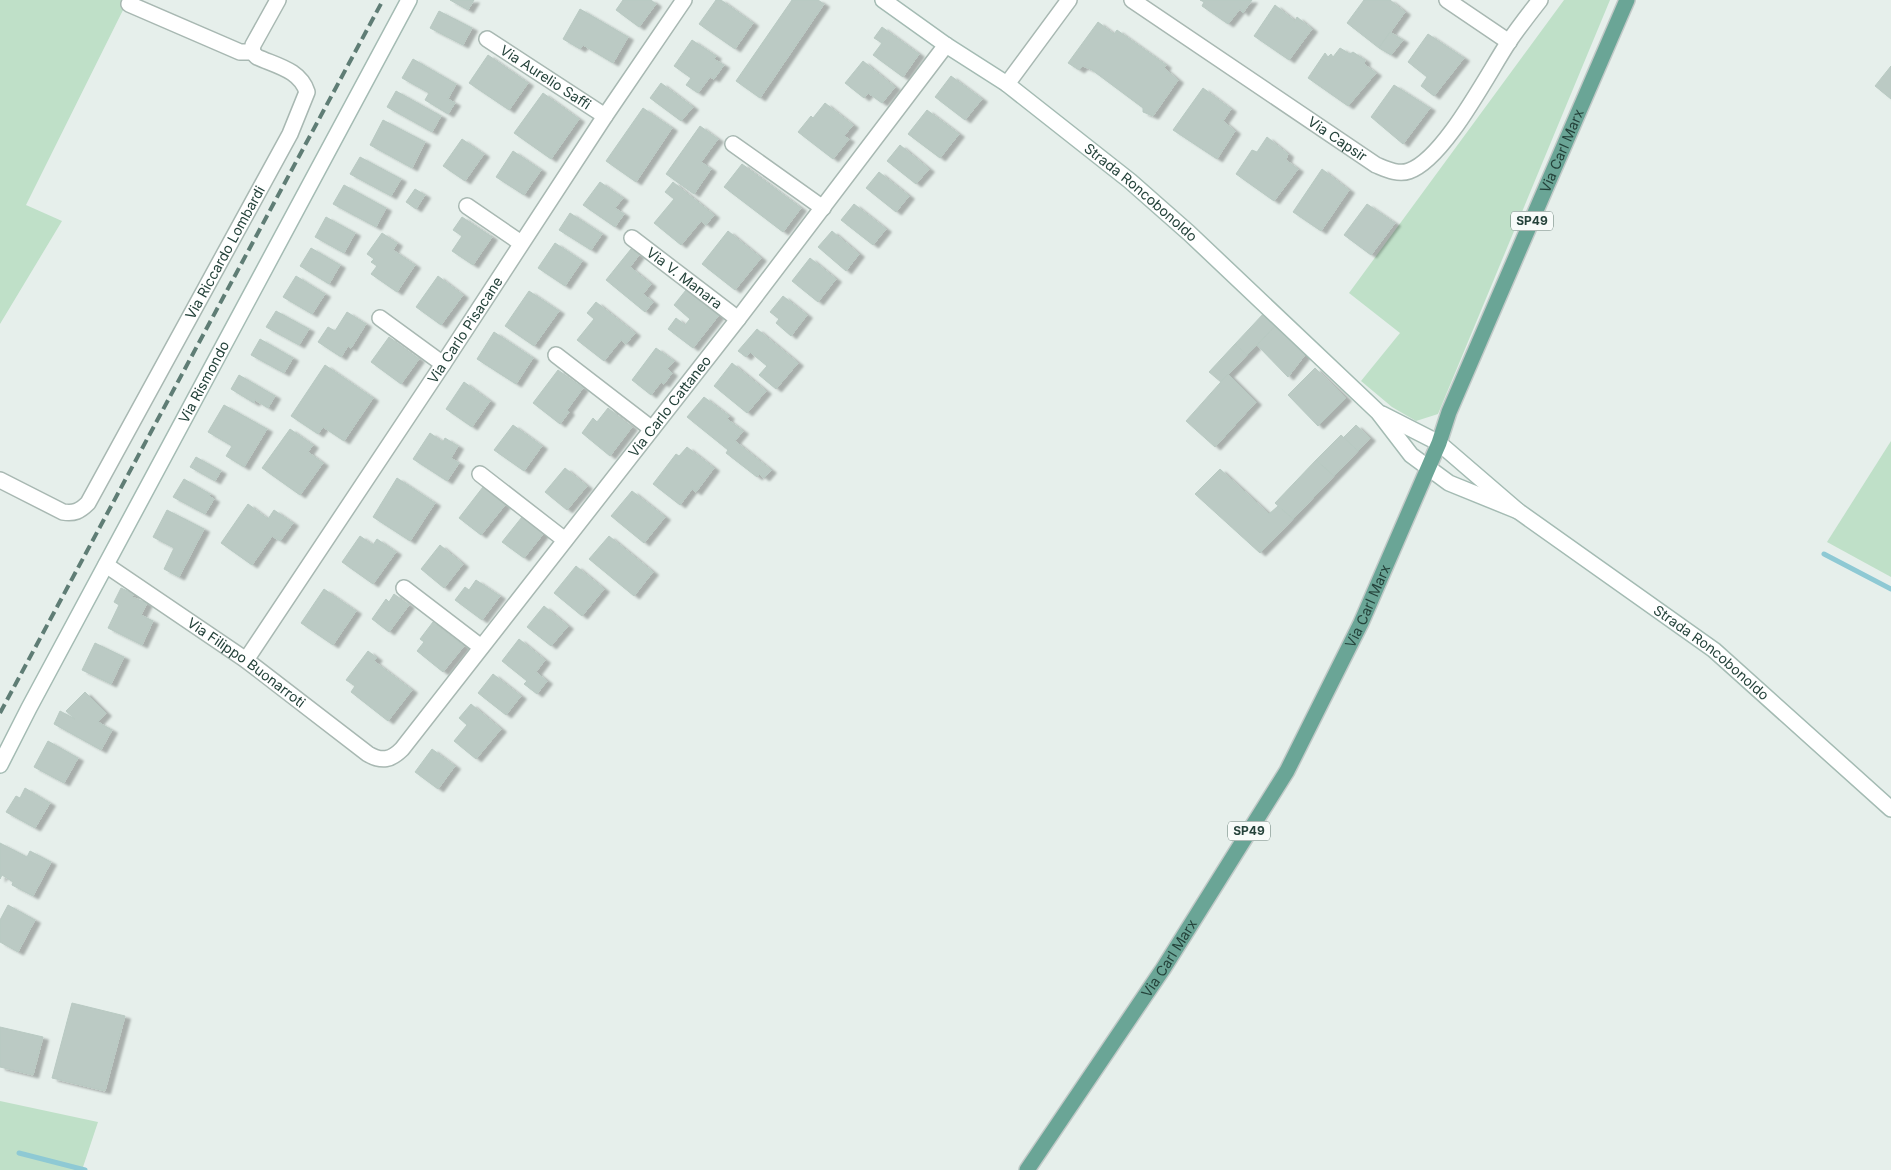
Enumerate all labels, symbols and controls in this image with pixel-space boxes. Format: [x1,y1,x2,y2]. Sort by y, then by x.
street label: Via Aurelio Saffi [497,41,595,113]
street label: Via Carl Marx [1536,106,1587,195]
street label: Via Capsir [1305,113,1370,164]
street label: Strada Roncobonoldo [1081,139,1201,245]
street label: Via Riccardo Lombardi [181,183,268,322]
road number: SP49 [1511,212,1553,230]
street label: Via V. Manara [643,243,726,312]
street label: Via Carlo Pisacane [423,273,506,387]
street label: Via Rismondo [175,338,232,426]
street label: Via Carlo Cattaneo [625,352,714,460]
street label: Via Carl Marx [1341,561,1394,650]
street label: Strada Roncobonoldo [1651,601,1773,703]
street label: Via Filippo Buonarroti [184,614,309,711]
road number: SP49 [1228,821,1270,840]
street label: Via Carl Marx [1137,916,1200,1000]

